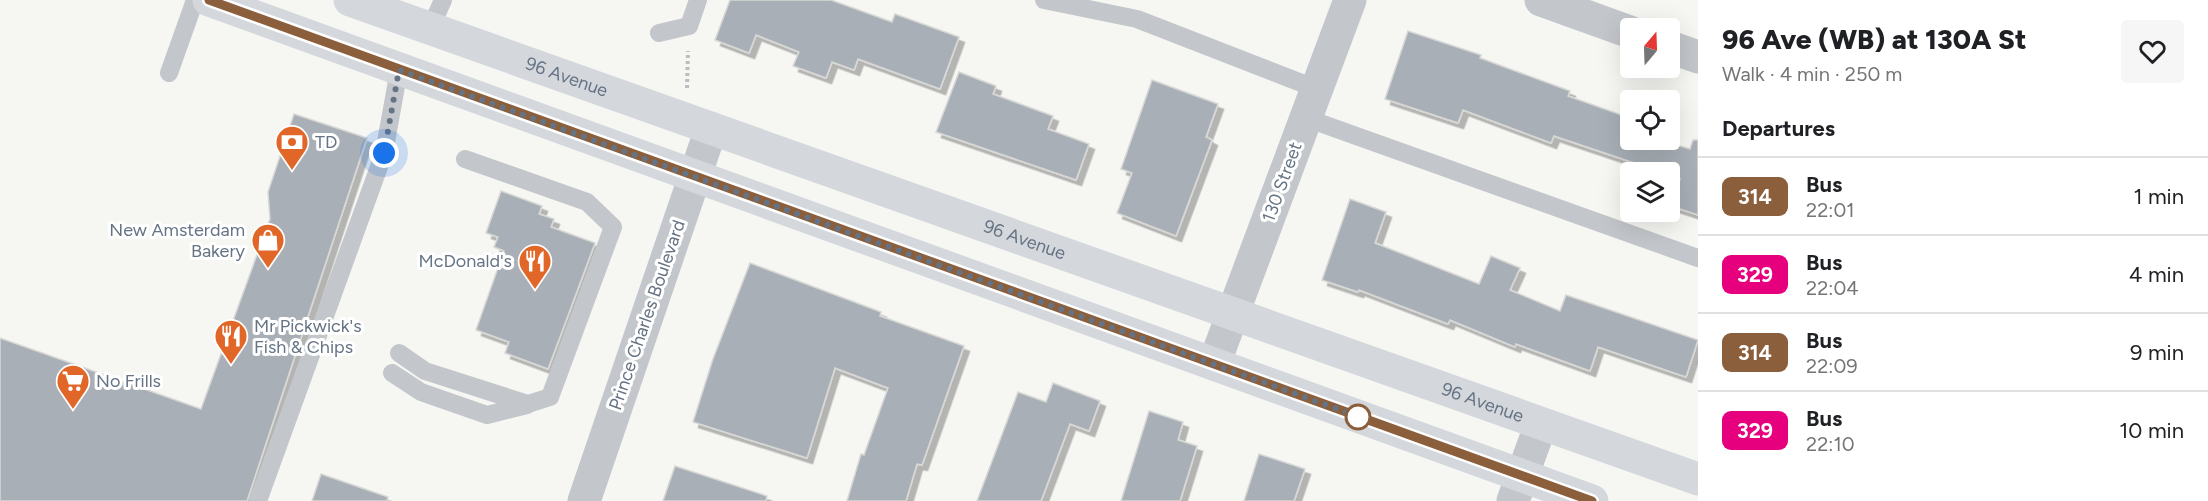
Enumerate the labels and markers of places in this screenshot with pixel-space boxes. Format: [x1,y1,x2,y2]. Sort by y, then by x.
bank icon: TD [274,124,310,171]
place label: TD [315,131,337,153]
place label: New Amsterdam Bakery [109,219,246,262]
shop icon: New Amsterdam Bakery [250,222,286,269]
restaurant icon: McDonald's [517,243,553,290]
place label: McDonald's [418,250,512,272]
place label: Mr Pickwick's Fish & Chips [254,315,362,358]
restaurant icon: Mr Pickwick's Fish & Chips [213,318,249,365]
supermarket icon: No Frills [55,363,91,410]
place label: No Frills [96,370,161,392]
unlabelled marker [1345,404,1371,430]

